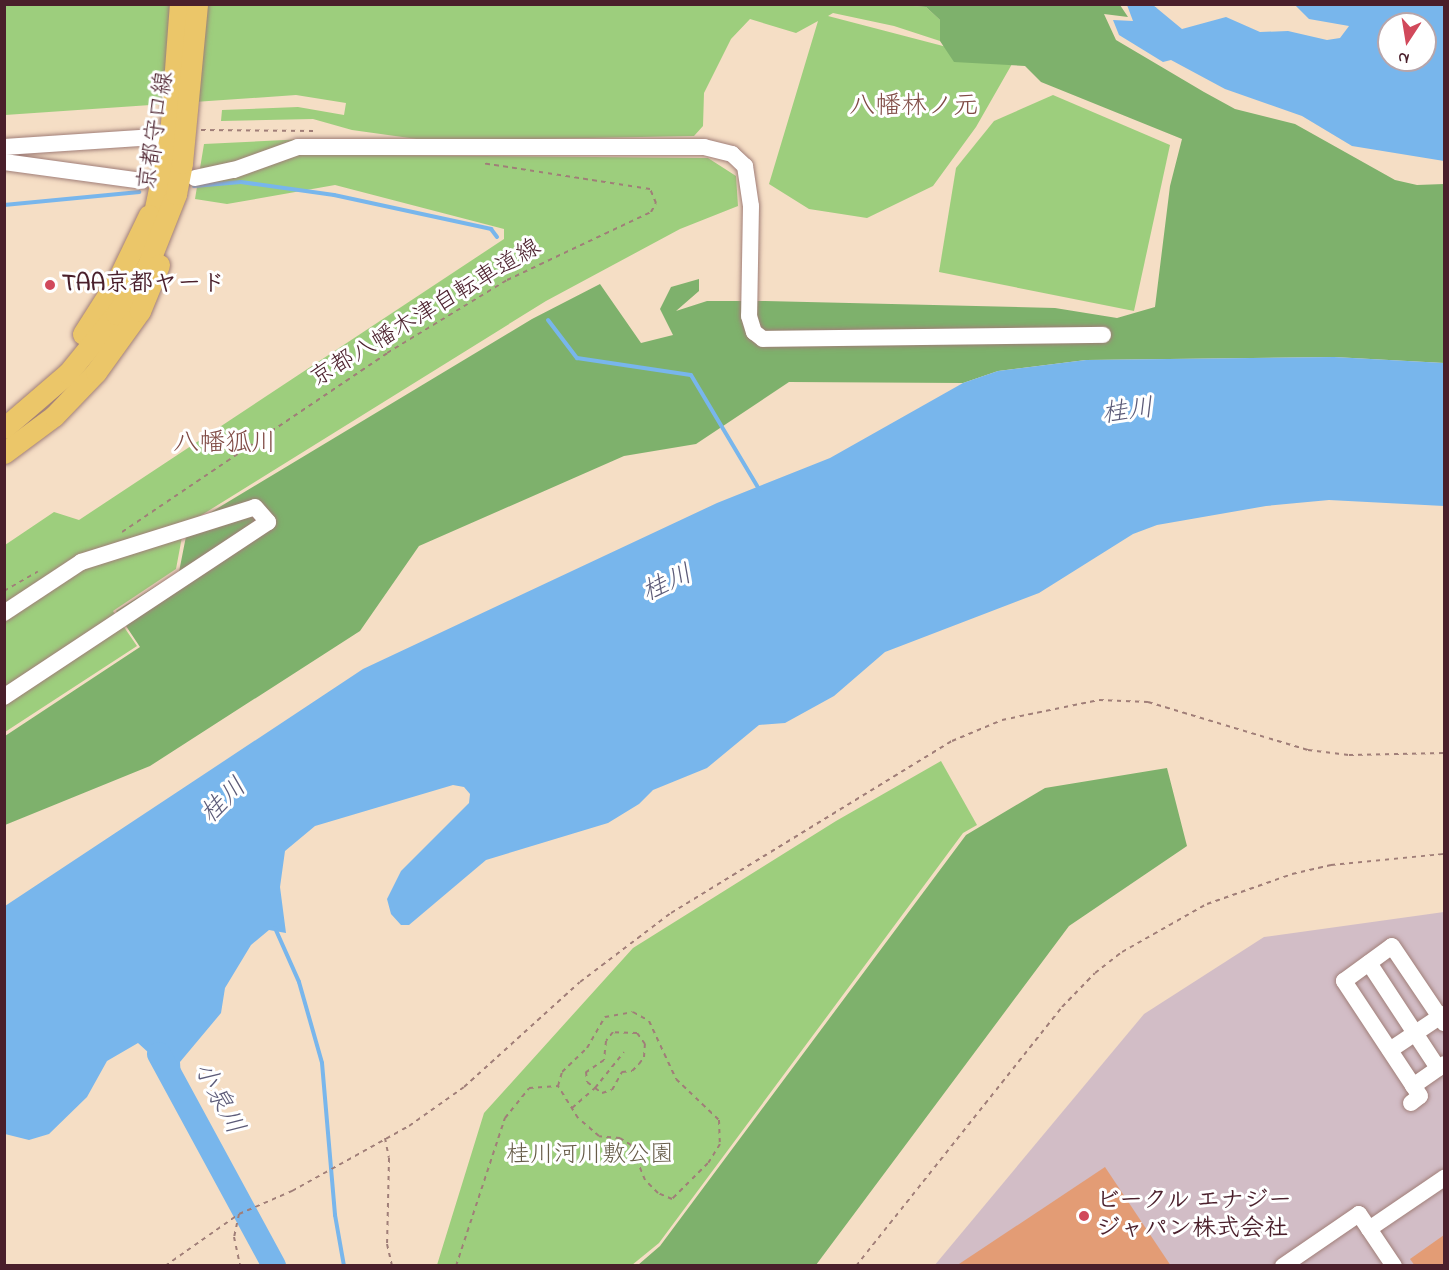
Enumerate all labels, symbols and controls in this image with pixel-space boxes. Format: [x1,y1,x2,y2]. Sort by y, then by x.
north arrow [1377,12,1437,72]
text: N [1396,45,1411,71]
street label: 京都守口線 [133,69,181,193]
district label: 八幡林ノ元 [849,92,979,124]
street label: 京都八幡木津自転車道線 [305,234,547,394]
place label: TAA京都ヤード [62,271,225,299]
marker: TAA京都ヤード [43,278,57,292]
water label: 桂川 [1100,394,1156,432]
district label: 八幡狐川 [173,429,277,461]
water label: 桂川 [638,560,698,610]
water label: 桂川 [195,773,255,831]
water label: 小泉川 [185,1057,249,1141]
park label: 桂川河川敷公園 [506,1142,674,1170]
place label: ビークル エナジー ジャパン株式会社 [1096,1188,1293,1244]
marker: ビークル エナジー ジャパン株式会社 [1077,1209,1091,1223]

